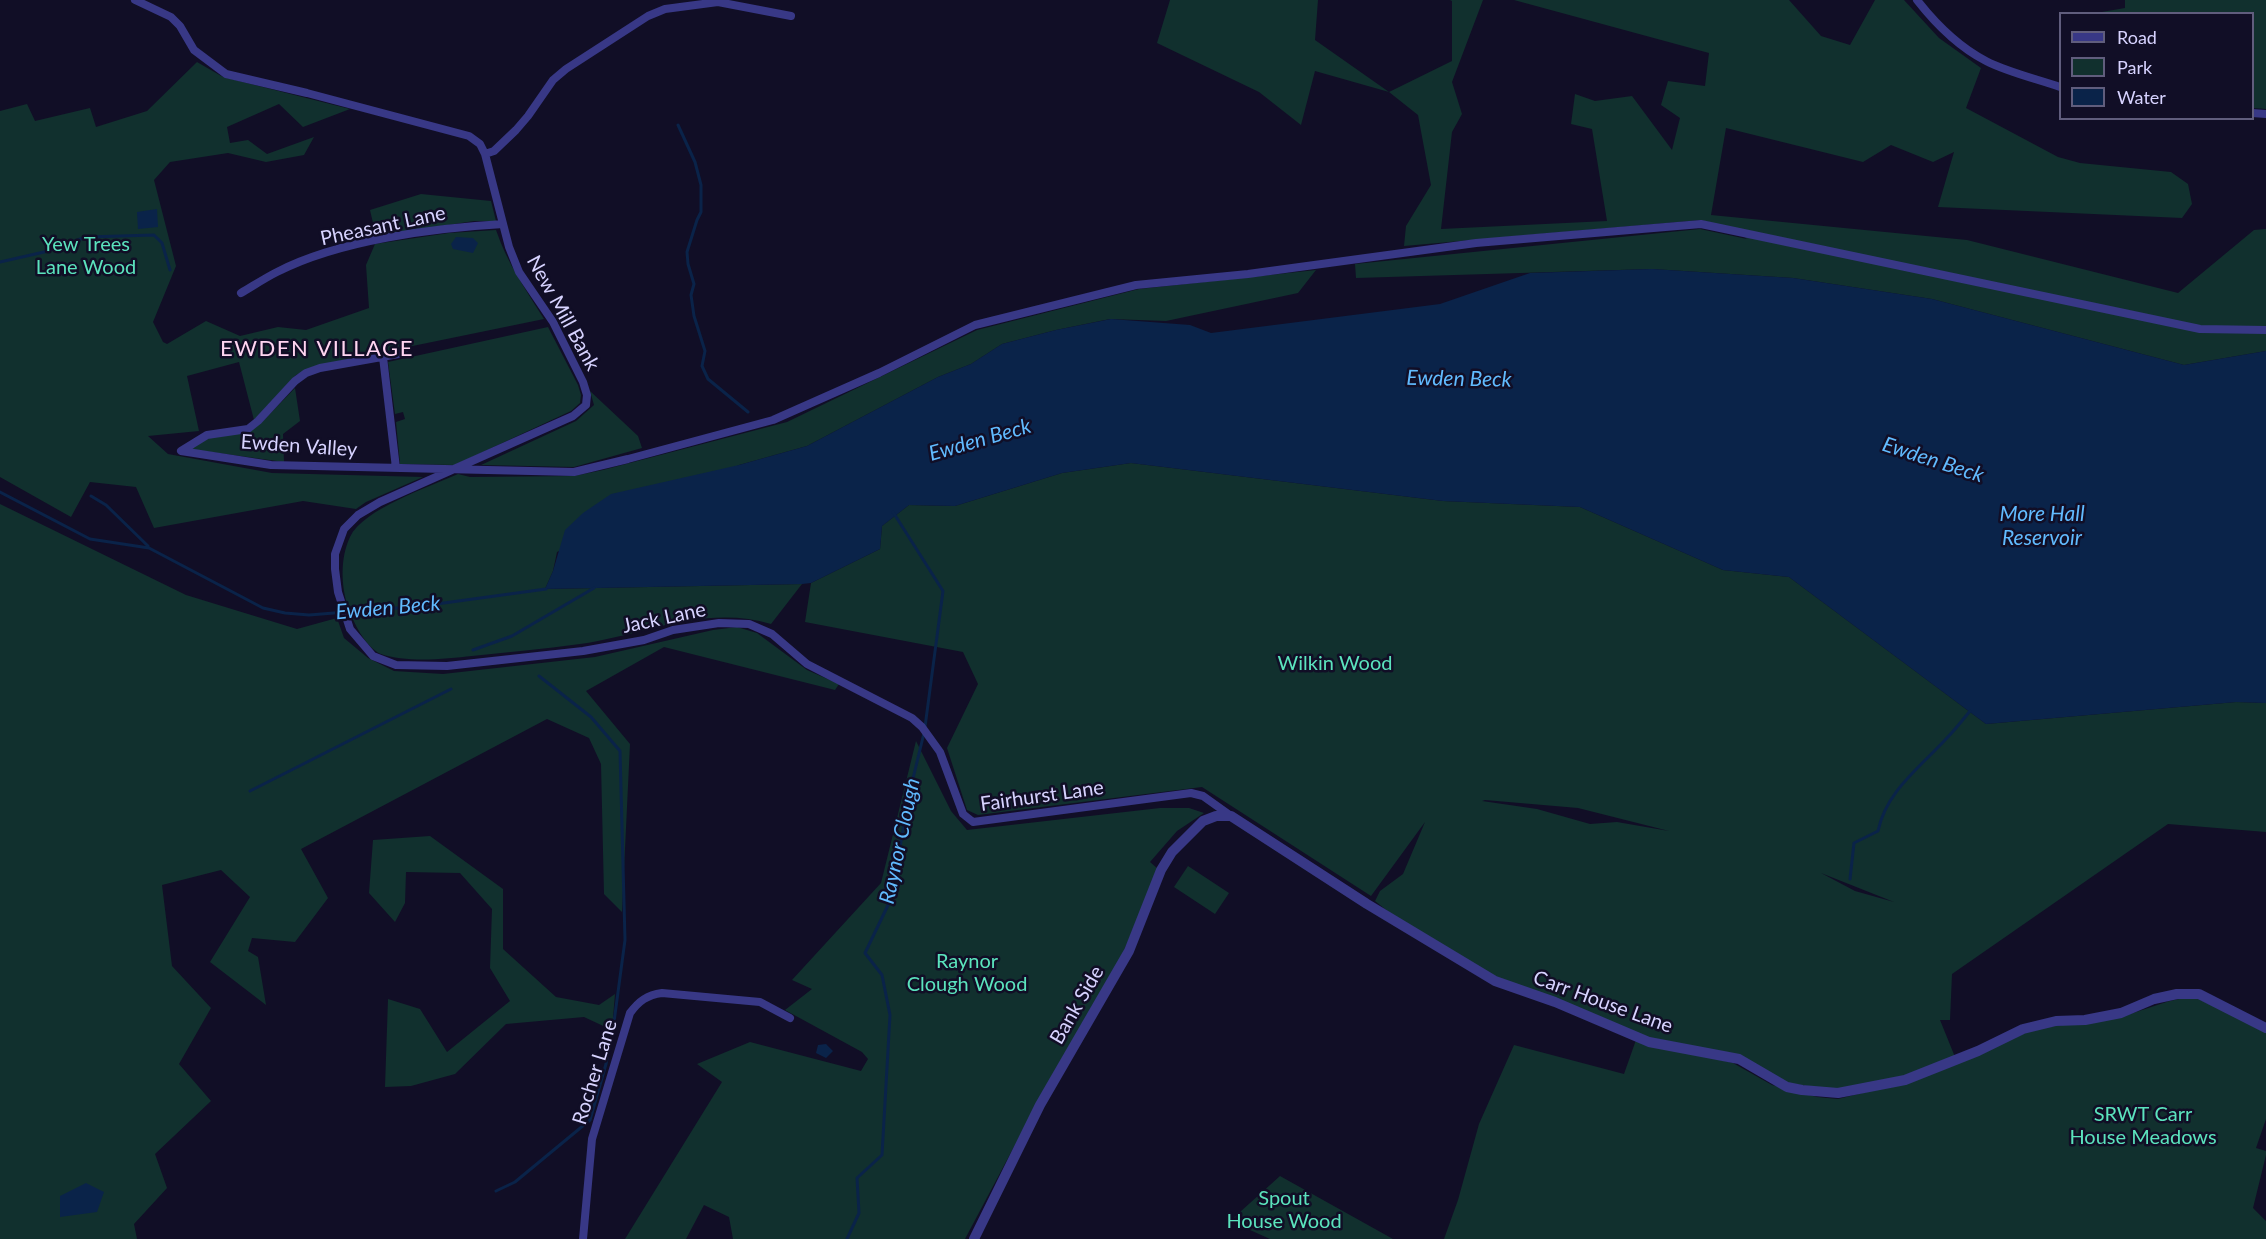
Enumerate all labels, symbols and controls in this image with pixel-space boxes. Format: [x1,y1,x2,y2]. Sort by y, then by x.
legend [2059,12,2254,120]
text: Road [2117,26,2157,48]
text: Park [2117,56,2152,78]
text: Water [2117,86,2166,108]
street label: Pheasant Lane [318,201,448,251]
park label: Yew Trees Lane Wood [36,233,136,280]
street label: New Mill Bank [521,251,605,375]
district label: EWDEN VILLAGE [220,336,414,362]
water label: Ewden Beck [1406,365,1512,393]
water label: Ewden Beck [926,413,1034,467]
street label: Ewden Valley [240,430,358,462]
water label: Ewden Beck [1879,432,1987,488]
water label: More Hall Reservoir [1999,501,2085,551]
water label: Ewden Beck [335,591,441,625]
street label: Jack Lane [620,597,708,639]
park label: Wilkin Wood [1278,652,1392,676]
street label: Fairhurst Lane [979,775,1105,817]
water label: Raynor Clough [874,776,926,906]
park label: Raynor Clough Wood [907,950,1027,997]
street label: Bank Side [1045,962,1109,1048]
street label: Carr House Lane [1530,966,1676,1038]
street label: Rocher Lane [568,1016,622,1128]
park label: SRWT Carr House Meadows [2069,1103,2217,1150]
park label: Spout House Wood [1226,1187,1342,1234]

